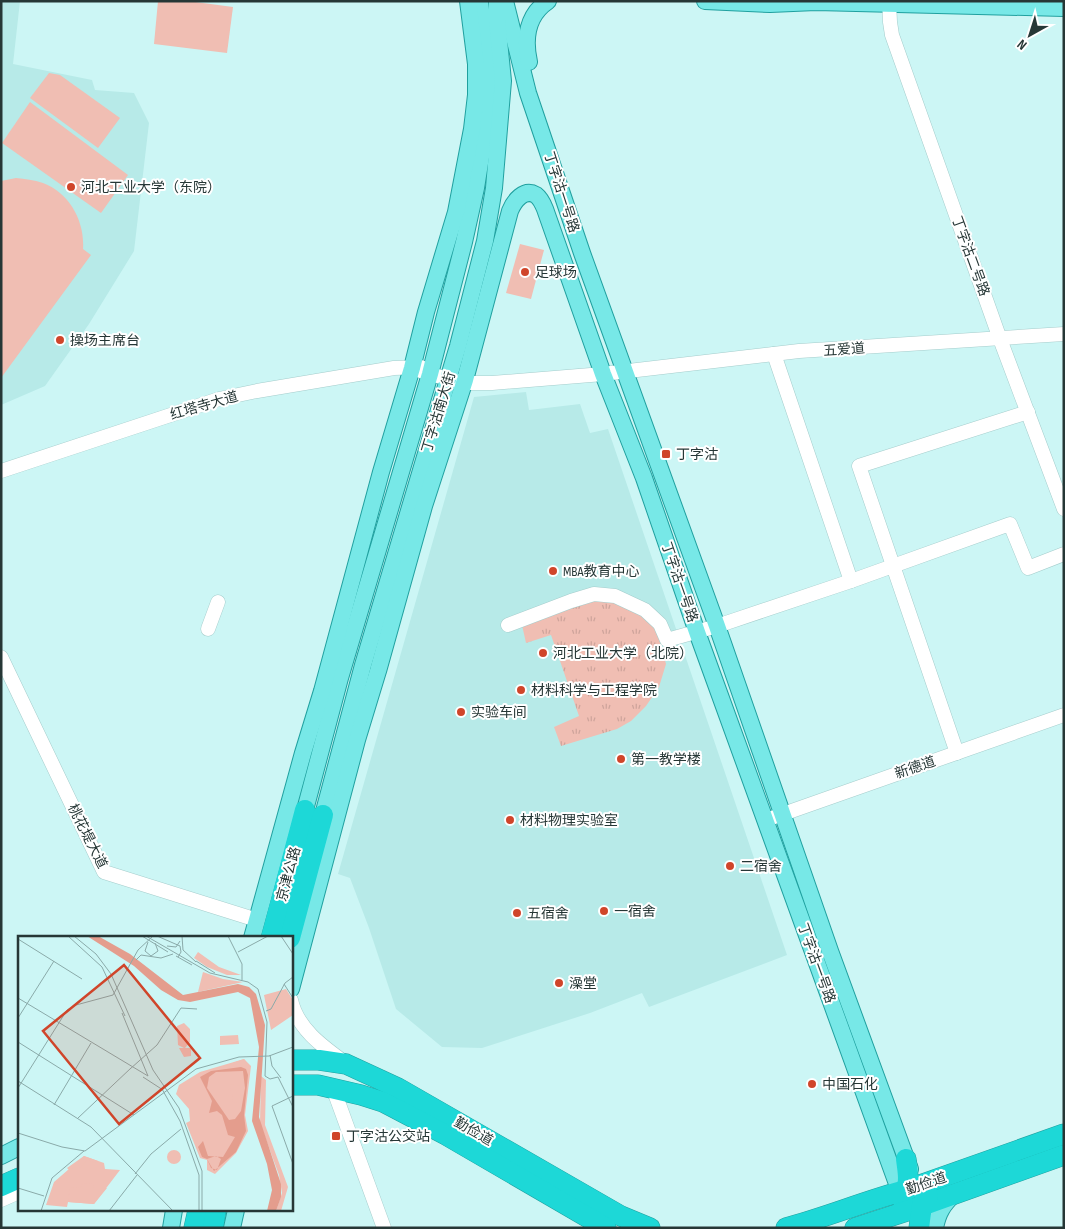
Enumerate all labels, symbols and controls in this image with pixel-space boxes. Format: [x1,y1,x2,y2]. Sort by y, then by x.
north arrow [1005,10,1055,60]
text: N [1014,36,1030,54]
street label: 丁字沽一号路 [540,150,583,235]
place label: 河北工业大学（东院） [81,179,221,196]
marker: 河北工业大学（东院） [65,181,77,193]
street label: 丁字沽二号路 [948,214,993,299]
place label: 足球场 [535,264,577,281]
marker: 足球场 [519,266,531,278]
place label: 操场主席台 [70,332,140,349]
marker: 操场主席台 [54,334,66,346]
street label: 五爱道 [822,340,866,359]
street label: 丁字沽南大街 [418,369,459,455]
street label: 红塔寺大道 [168,388,240,423]
place label: 丁字沽 [676,446,718,463]
marker: 丁字沽 [660,448,672,460]
street label: 丁字沽一号路 [658,540,701,625]
place label: MBA教育中心 [563,563,640,580]
marker: MBA教育中心 [547,565,559,577]
place label: 河北工业大学（北院） [553,645,693,662]
marker: 河北工业大学（北院） [537,647,549,659]
place label: 材料科学与工程学院 [531,682,657,699]
marker: 材料科学与工程学院 [515,684,527,696]
place label: 实验车间 [471,704,527,721]
marker: 实验车间 [455,706,467,718]
place label: 第一教学楼 [631,751,701,768]
marker: 第一教学楼 [615,753,627,765]
street label: 新德道 [893,753,938,782]
street label: 桃花堤大道 [64,801,111,871]
place label: 材料物理实验室 [520,812,618,829]
marker: 材料物理实验室 [504,814,516,826]
street label: 京津公路 [273,845,304,903]
place label: 二宿舍 [740,858,782,875]
marker: 二宿舍 [724,860,736,872]
place label: 一宿舍 [614,903,656,920]
place label: 五宿舍 [527,905,569,922]
marker: 一宿舍 [598,905,610,917]
marker: 五宿舍 [511,907,523,919]
street label: 丁字沽一号路 [794,921,839,1006]
inset map [18,936,292,1212]
place label: 澡堂 [569,975,597,992]
marker: 澡堂 [553,977,565,989]
place label: 中国石化 [822,1076,878,1093]
marker: 中国石化 [806,1078,818,1090]
street label: 勤俭道 [451,1114,496,1149]
place label: 丁字沽公交站 [346,1128,430,1145]
marker: 丁字沽公交站 [330,1130,342,1142]
street label: 勤俭道 [904,1169,949,1198]

